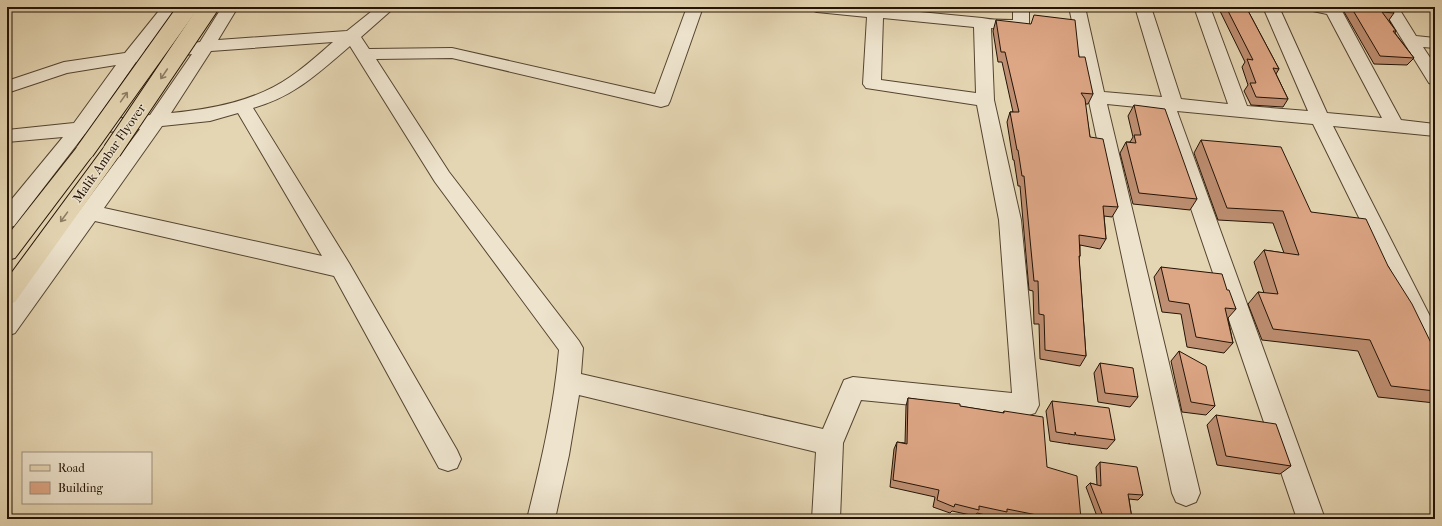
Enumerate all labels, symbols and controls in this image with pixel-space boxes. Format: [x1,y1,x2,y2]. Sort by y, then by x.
one-way arrow [160,68,168,79]
one-way arrow [120,91,128,102]
street label: Malik Ambar Flyover [69,100,149,205]
one-way arrow [60,211,69,222]
legend [22,452,152,504]
text: Road [58,461,85,475]
text: Building [58,481,103,495]

